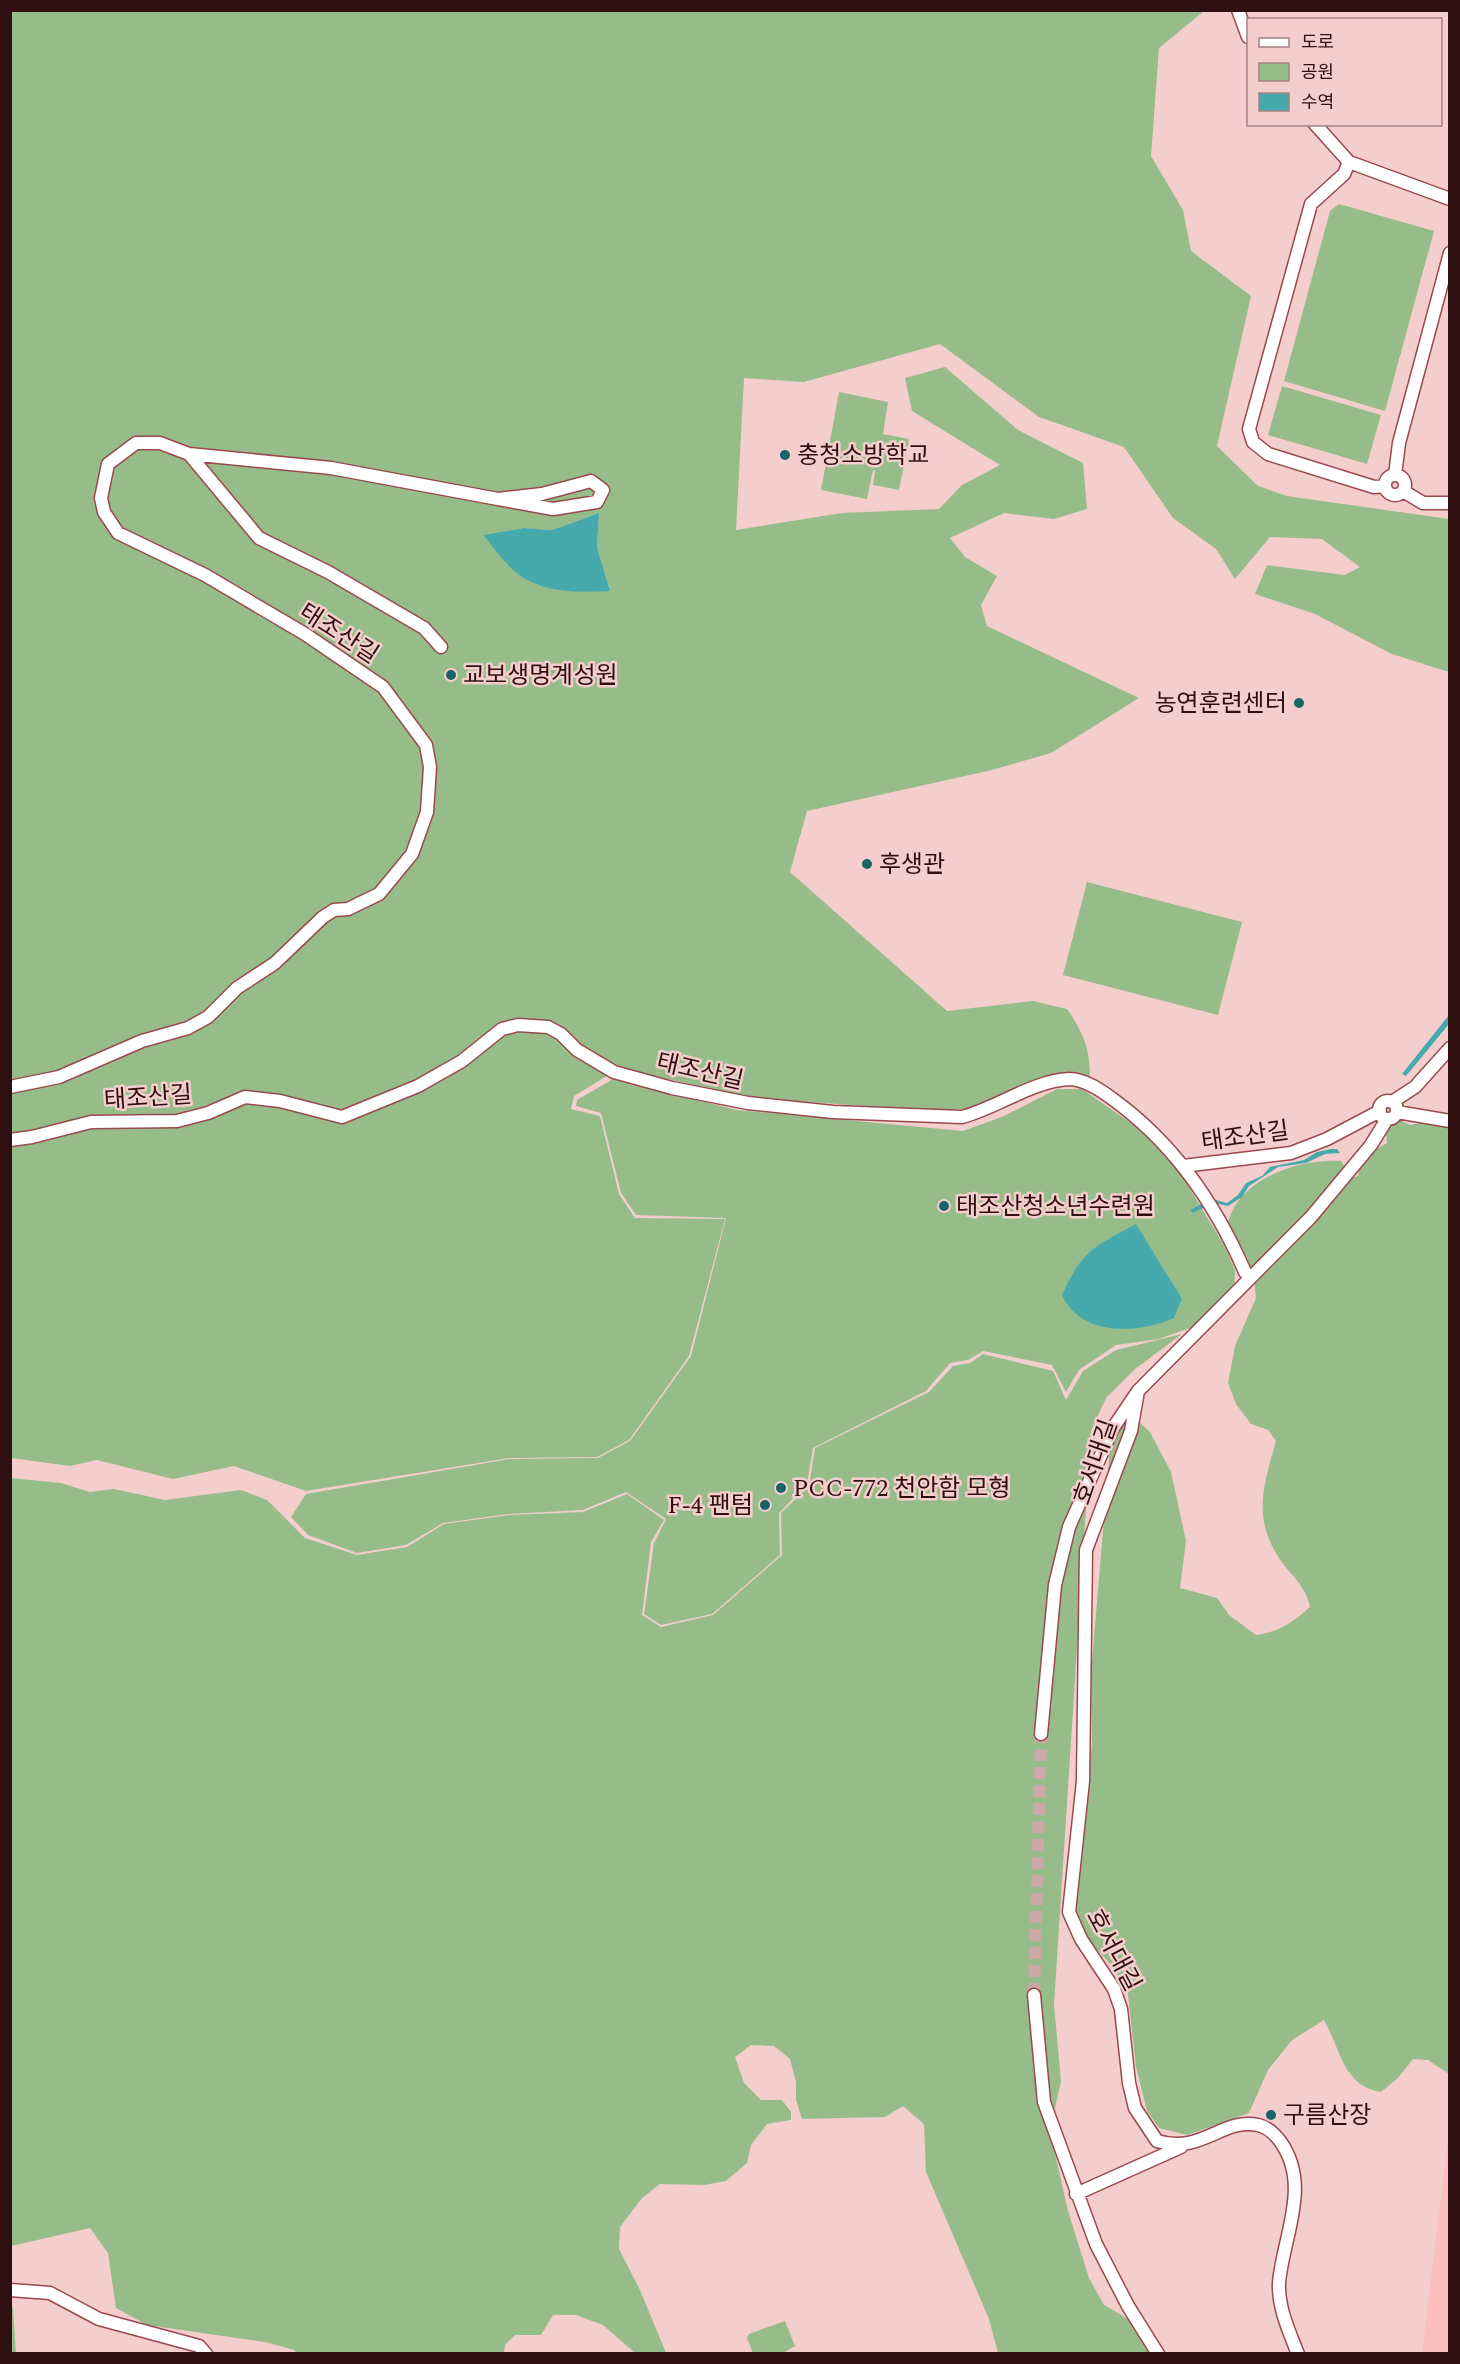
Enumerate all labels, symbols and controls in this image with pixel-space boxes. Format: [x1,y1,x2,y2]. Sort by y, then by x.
legend [1247,18,1442,126]
text: 도로 [1301,29,1334,56]
text: 공원 [1301,59,1334,86]
text: 수역 [1301,89,1334,116]
place label: 충청소방학교 [797,438,929,474]
marker: 충청소방학교 [778,448,792,462]
street label: 태조산길 [292,595,385,673]
place label: 교보생명계성원 [463,658,618,694]
marker: 교보생명계성원 [444,668,458,682]
place label: 농연훈련센터 [1155,686,1287,722]
marker: 농연훈련센터 [1292,696,1306,710]
place label: 후생관 [879,847,945,883]
marker: 후생관 [860,857,874,871]
street label: 태조산길 [653,1045,747,1099]
street label: 태조산길 [103,1077,193,1119]
street label: 태조산길 [1199,1113,1291,1161]
place label: 태조산청소년수련원 [956,1189,1155,1225]
marker: 태조산청소년수련원 [937,1199,951,1213]
street label: 호서대길 [1065,1415,1127,1510]
place label: PCC-772 천안함 모형 [793,1471,1011,1507]
marker: PCC-772 천안함 모형 [774,1481,788,1495]
place label: F-4 팬텀 [668,1488,753,1524]
marker: F-4 팬텀 [758,1498,772,1512]
street label: 호서대길 [1076,1903,1150,1998]
place label: 구름산장 [1283,2098,1371,2134]
marker: 구름산장 [1264,2108,1278,2122]

